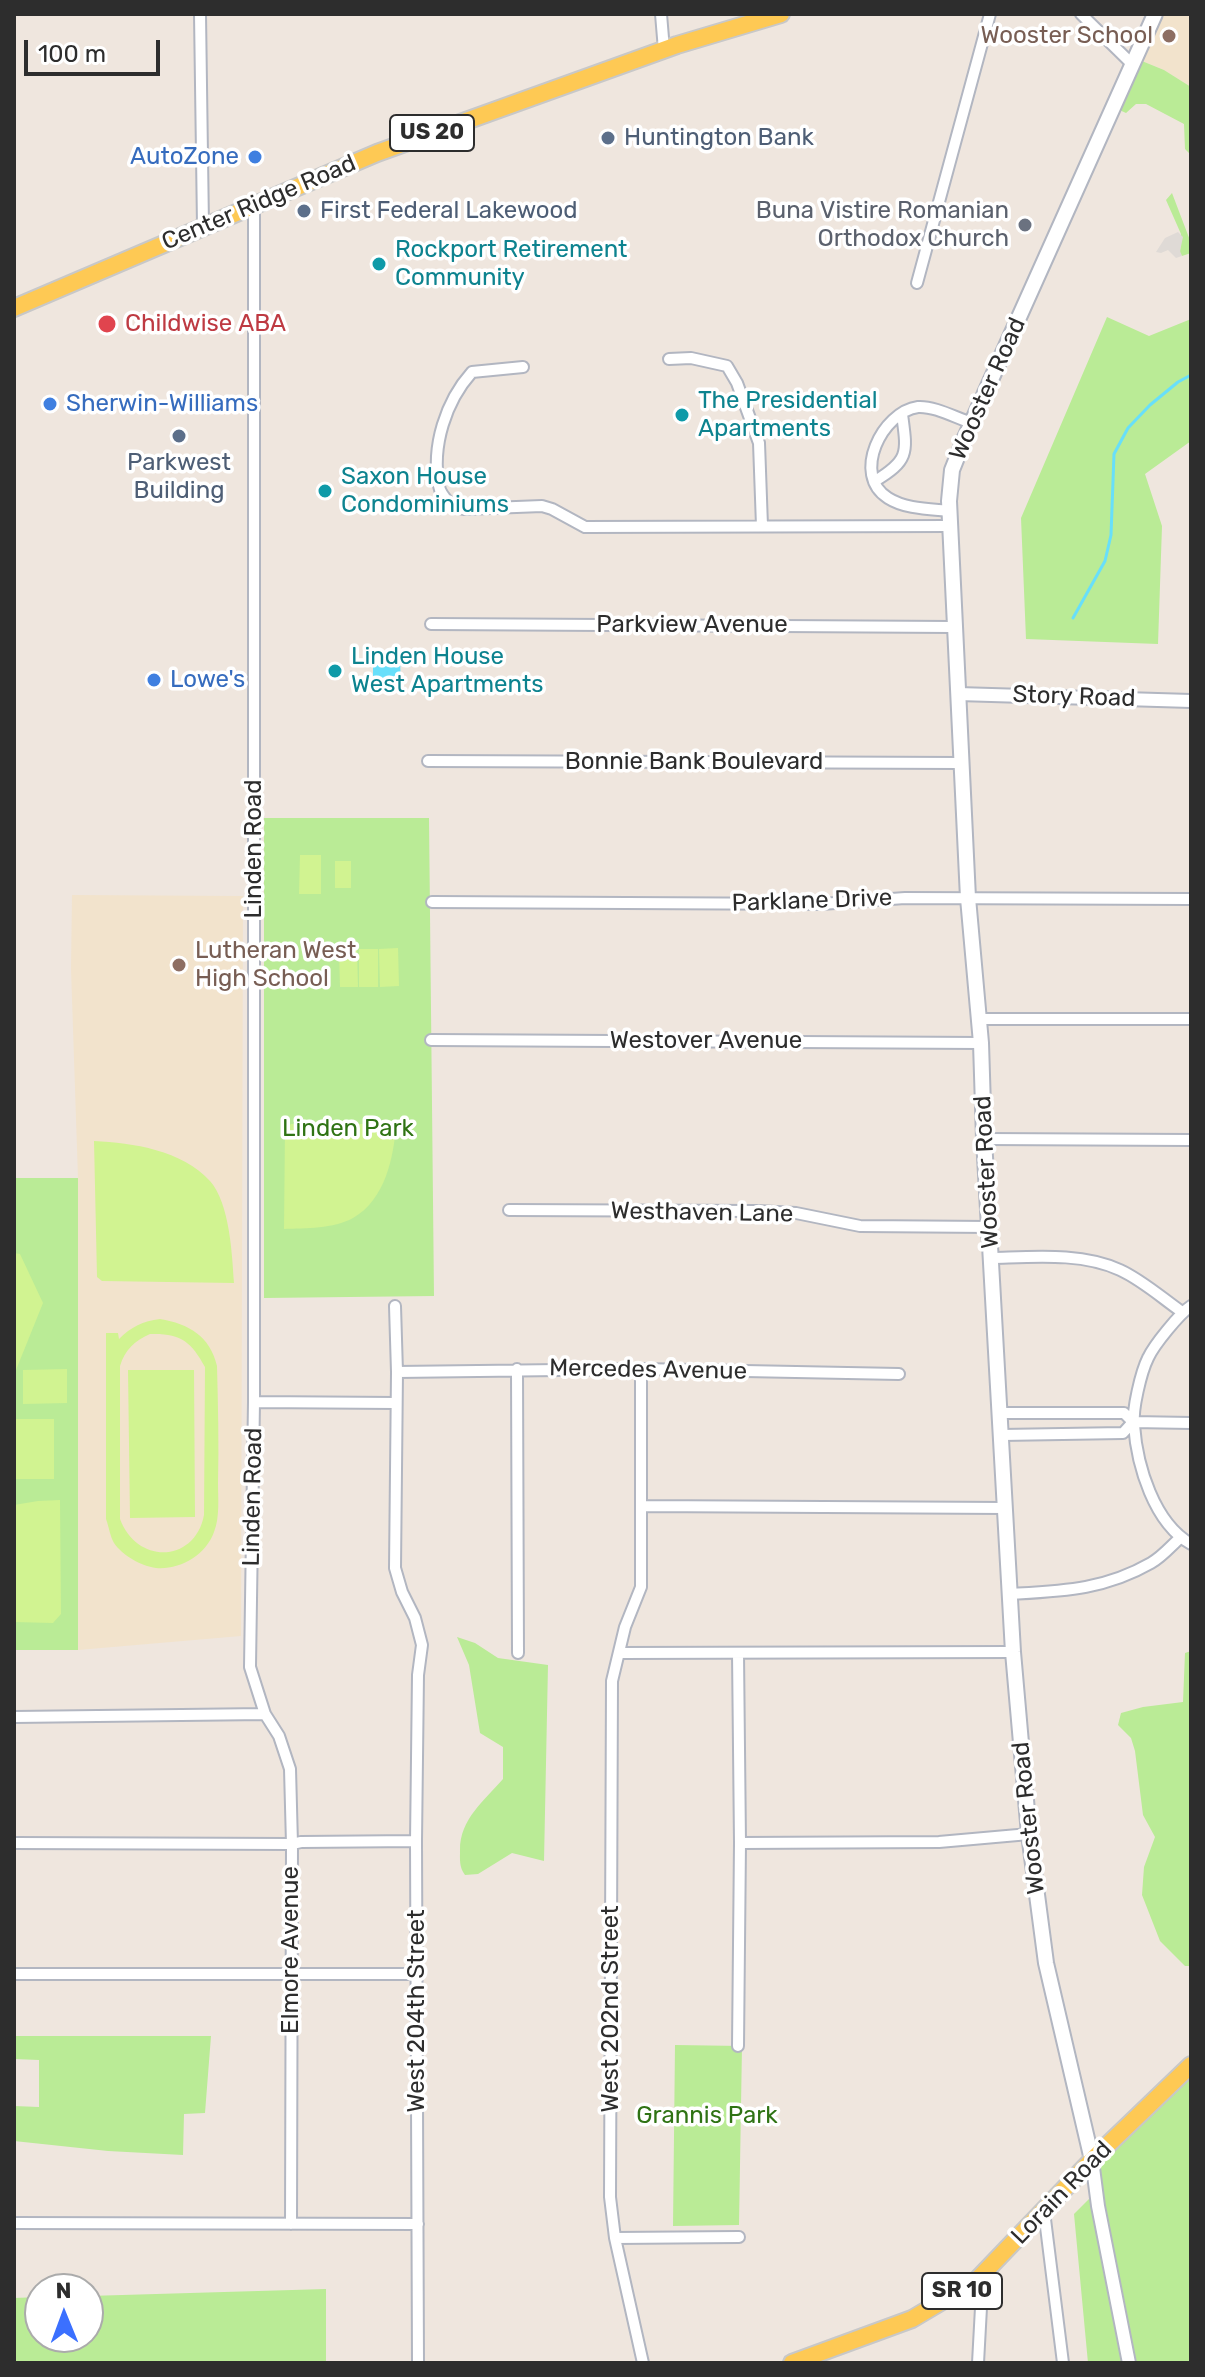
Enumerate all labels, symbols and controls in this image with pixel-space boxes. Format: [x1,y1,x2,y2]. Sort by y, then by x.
place label: Wooster School [981,22,1153,50]
scale bar [28,24,164,74]
marker: Wooster School [1160,27,1178,45]
text: 100 m [38,40,106,68]
road number: US 20 [390,115,474,151]
place label: Huntington Bank [624,124,814,152]
marker: Huntington Bank [599,129,617,147]
place label: AutoZone [130,143,239,171]
marker: AutoZone [246,148,264,166]
street label: Center Ridge Road [158,149,360,257]
place label: First Federal Lakewood [320,197,578,225]
place label: Buna Vistire Romanian Orthodox Church [756,197,1009,253]
marker: First Federal Lakewood [295,202,313,220]
marker: Buna Vistire Romanian Orthodox Church [1016,216,1034,234]
place label: Rockport Retirement Community [395,236,627,292]
marker: Rockport Retirement Community [370,255,388,273]
place label: Childwise ABA [125,310,286,338]
marker: Childwise ABA [96,313,118,335]
street label: Wooster Road [944,313,1032,465]
place label: The Presidential Apartments [698,387,877,443]
place label: Sherwin-Williams [66,390,258,418]
marker: Sherwin-Williams [41,395,59,413]
marker: The Presidential Apartments [673,406,691,424]
marker: Parkwest Building [170,427,188,445]
place label: Parkwest Building [127,449,231,505]
place label: Saxon House Condominiums [341,463,509,519]
marker: Saxon House Condominiums [316,482,334,500]
street label: Parkview Avenue [596,611,788,639]
place label: Linden House West Apartments [351,643,544,699]
marker: Linden House West Apartments [326,662,344,680]
place label: Lowe's [170,666,245,694]
marker: Lowe's [145,671,163,689]
street label: Story Road [1012,680,1136,714]
street label: Bonnie Bank Boulevard [565,748,823,776]
street label: Linden Road [240,780,268,918]
street label: Parklane Drive [731,884,893,918]
place label: Lutheran West High School [195,937,356,993]
marker: Lutheran West High School [170,956,188,974]
street label: Westover Avenue [610,1027,802,1055]
street label: Wooster Road [969,1095,1005,1249]
park label: Linden Park [282,1115,414,1143]
street label: Westhaven Lane [610,1197,794,1229]
street label: Mercedes Avenue [549,1354,747,1386]
street label: Linden Road [237,1427,269,1567]
street label: Wooster Road [1007,1740,1051,1896]
street label: Elmore Avenue [277,1866,305,2034]
street label: West 202nd Street [597,1905,625,2113]
street label: West 204th Street [403,1909,431,2113]
park label: Grannis Park [636,2102,778,2130]
street label: Lorain Road [1006,2135,1118,2251]
north arrow [24,2273,104,2353]
road number: SR 10 [922,2273,1002,2309]
text: N [55,2277,72,2304]

